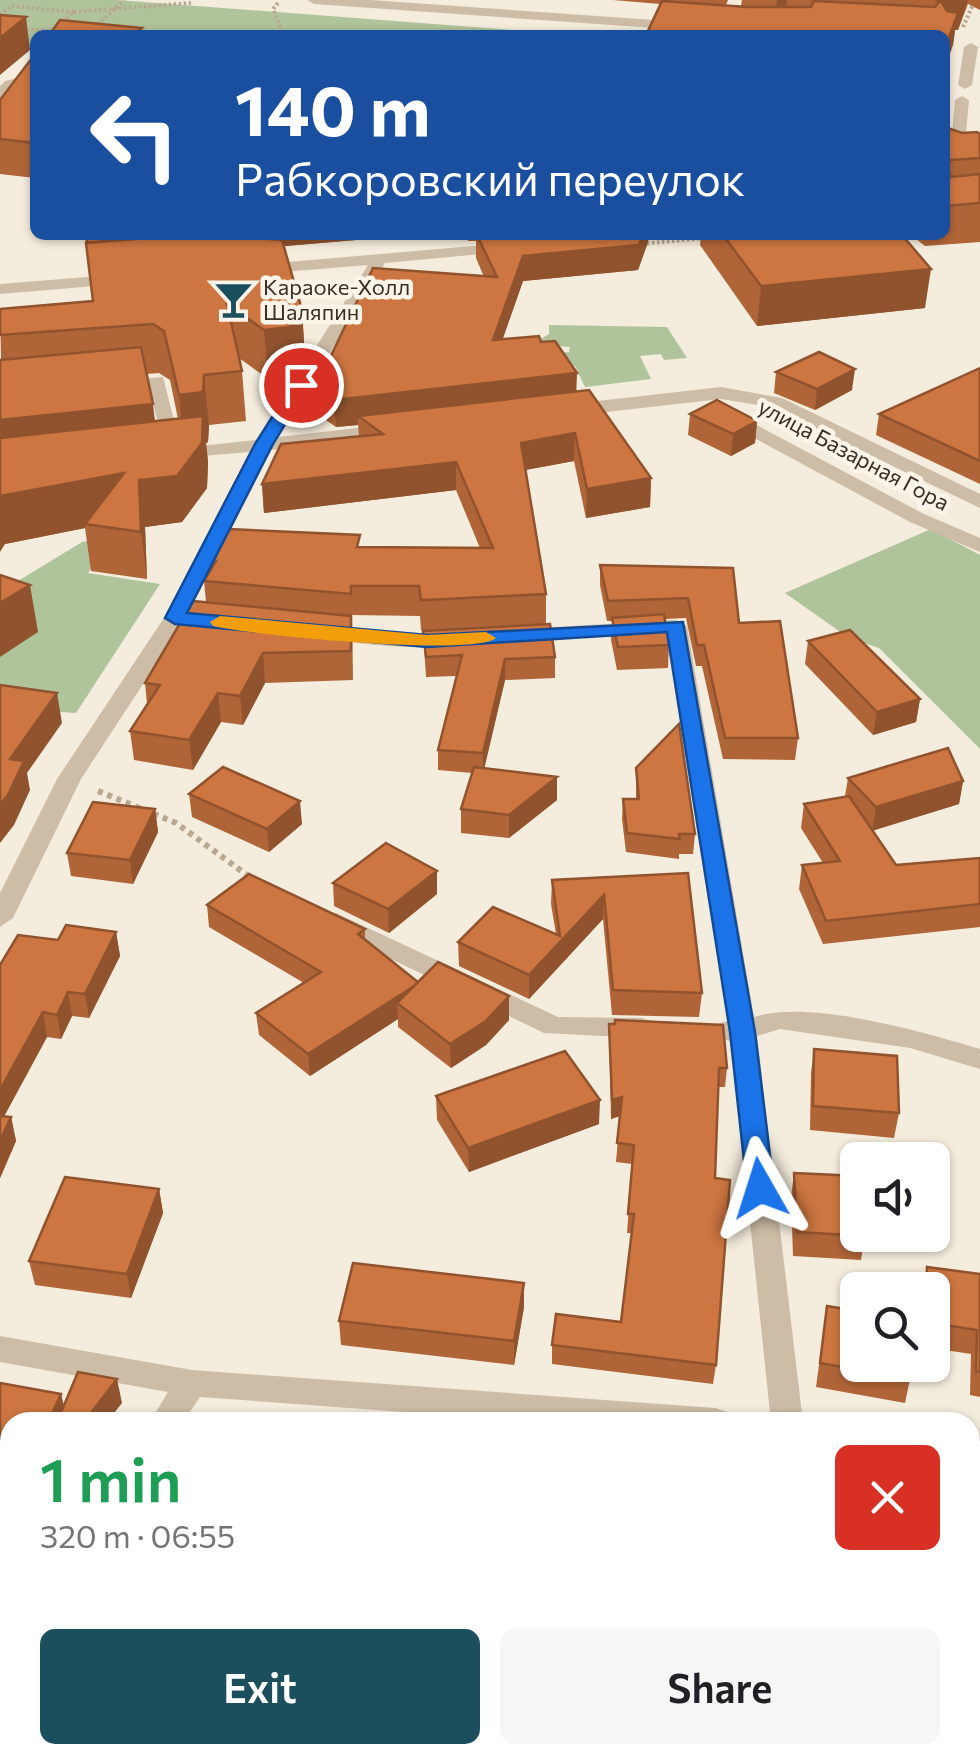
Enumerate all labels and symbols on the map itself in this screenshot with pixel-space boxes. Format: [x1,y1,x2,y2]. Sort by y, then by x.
place label: Караоке-Холл Шаляпин [263,273,410,325]
bar icon: Караоке-Холл Шаляпин [212,278,254,320]
pin [259,343,344,428]
street label: улица Базарная Гора [754,392,954,516]
position arrow [708,1136,812,1240]

